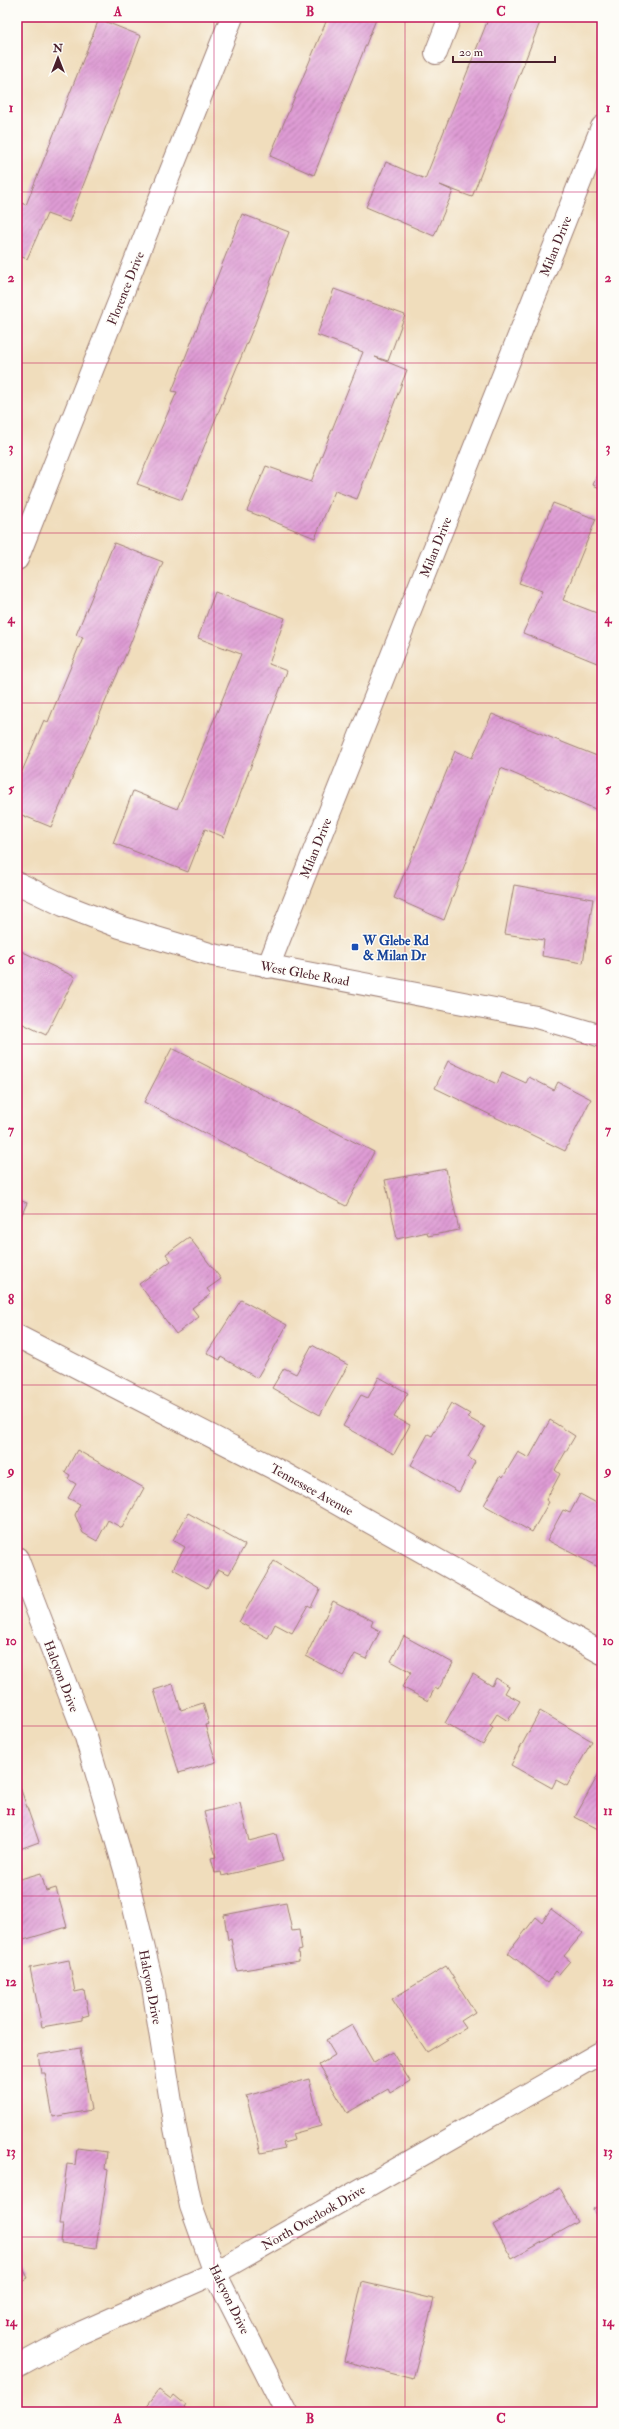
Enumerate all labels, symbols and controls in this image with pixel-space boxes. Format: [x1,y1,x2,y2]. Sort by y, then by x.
text: A [113,4,123,20]
text: B [306,4,314,20]
text: C [496,4,506,20]
north arrow [38,38,78,78]
scale bar [453,38,555,64]
text: N [52,42,64,55]
text: 20 m [459,45,484,60]
text: 1 [9,100,14,116]
text: 1 [606,100,611,116]
street label: Milan Drive [537,213,576,279]
street label: Florence Drive [104,249,148,327]
text: 2 [8,270,15,286]
text: 2 [605,270,612,286]
text: 3 [9,440,14,456]
text: 3 [606,440,611,456]
street label: Milan Drive [417,514,456,580]
text: 4 [6,611,15,627]
text: 4 [603,611,612,627]
text: 5 [8,781,14,797]
text: 5 [605,781,611,797]
street label: Milan Drive [297,815,336,881]
place label: W Glebe Rd & Milan Dr [362,933,429,964]
marker: W Glebe Rd & Milan Dr [350,942,360,952]
text: 6 [8,952,16,968]
text: 6 [605,952,613,968]
street label: West Glebe Road [258,958,351,990]
text: 7 [8,1122,15,1138]
text: 7 [605,1122,612,1138]
text: 8 [8,1292,14,1308]
text: 8 [605,1292,611,1308]
street label: Tennessee Avenue [267,1460,356,1520]
text: 9 [6,1463,15,1479]
text: 9 [603,1463,612,1479]
text: 10 [5,1633,17,1649]
text: 10 [602,1633,614,1649]
street label: Halcyon Drive [39,1638,82,1715]
text: 11 [6,1803,16,1819]
text: 11 [603,1803,613,1819]
street label: Halcyon Drive [134,1949,165,2027]
text: 12 [5,1974,17,1990]
text: 12 [602,1974,614,1990]
text: 13 [6,2144,16,2160]
text: 13 [603,2144,613,2160]
street label: North Overlook Drive [259,2181,369,2254]
street label: Halcyon Drive [204,2262,253,2338]
text: 14 [5,2314,18,2330]
text: 14 [602,2314,615,2330]
text: A [113,2411,123,2427]
text: B [306,2411,314,2427]
text: C [496,2411,506,2427]

